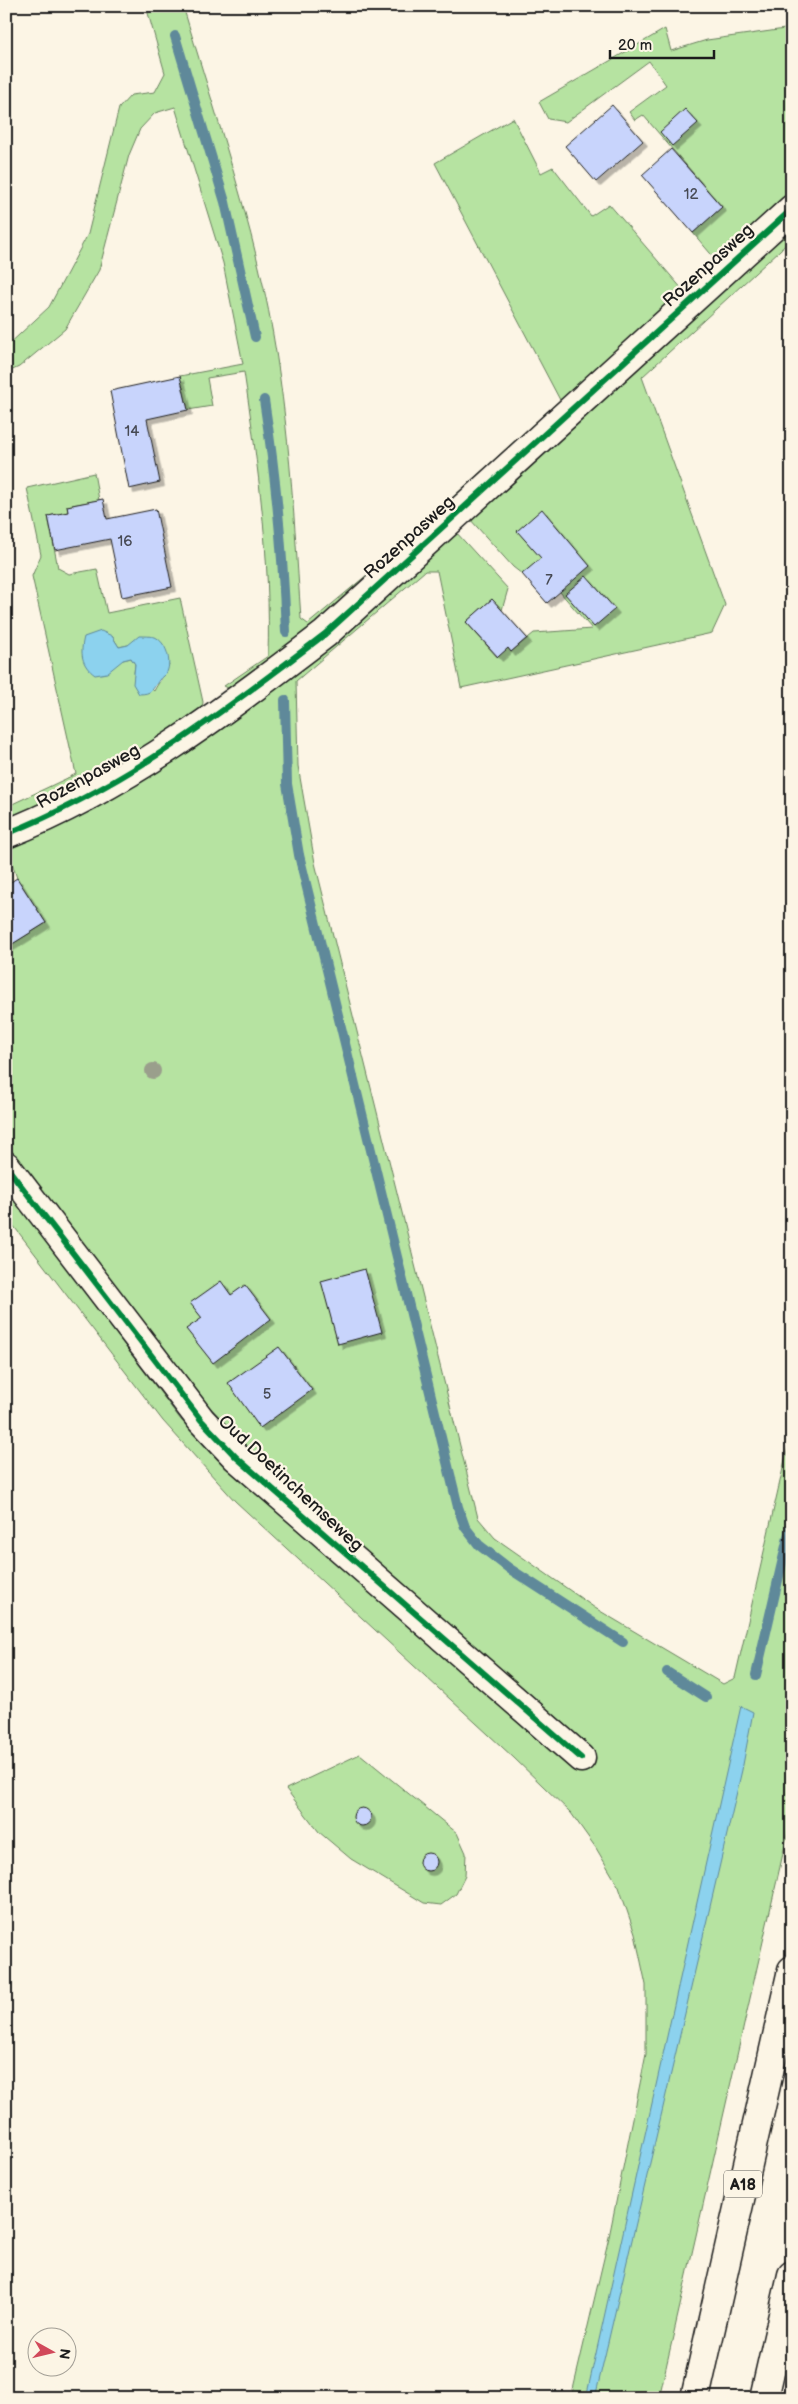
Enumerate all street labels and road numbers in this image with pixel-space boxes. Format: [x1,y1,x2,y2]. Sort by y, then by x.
street label: Rozenpasweg [659,219,758,311]
street label: Rozenpasweg [360,491,459,583]
street label: Rozenpasweg [33,739,143,813]
street label: Oud Doetinchemseweg [214,1411,367,1556]
road number: A18 [724,2170,762,2198]

